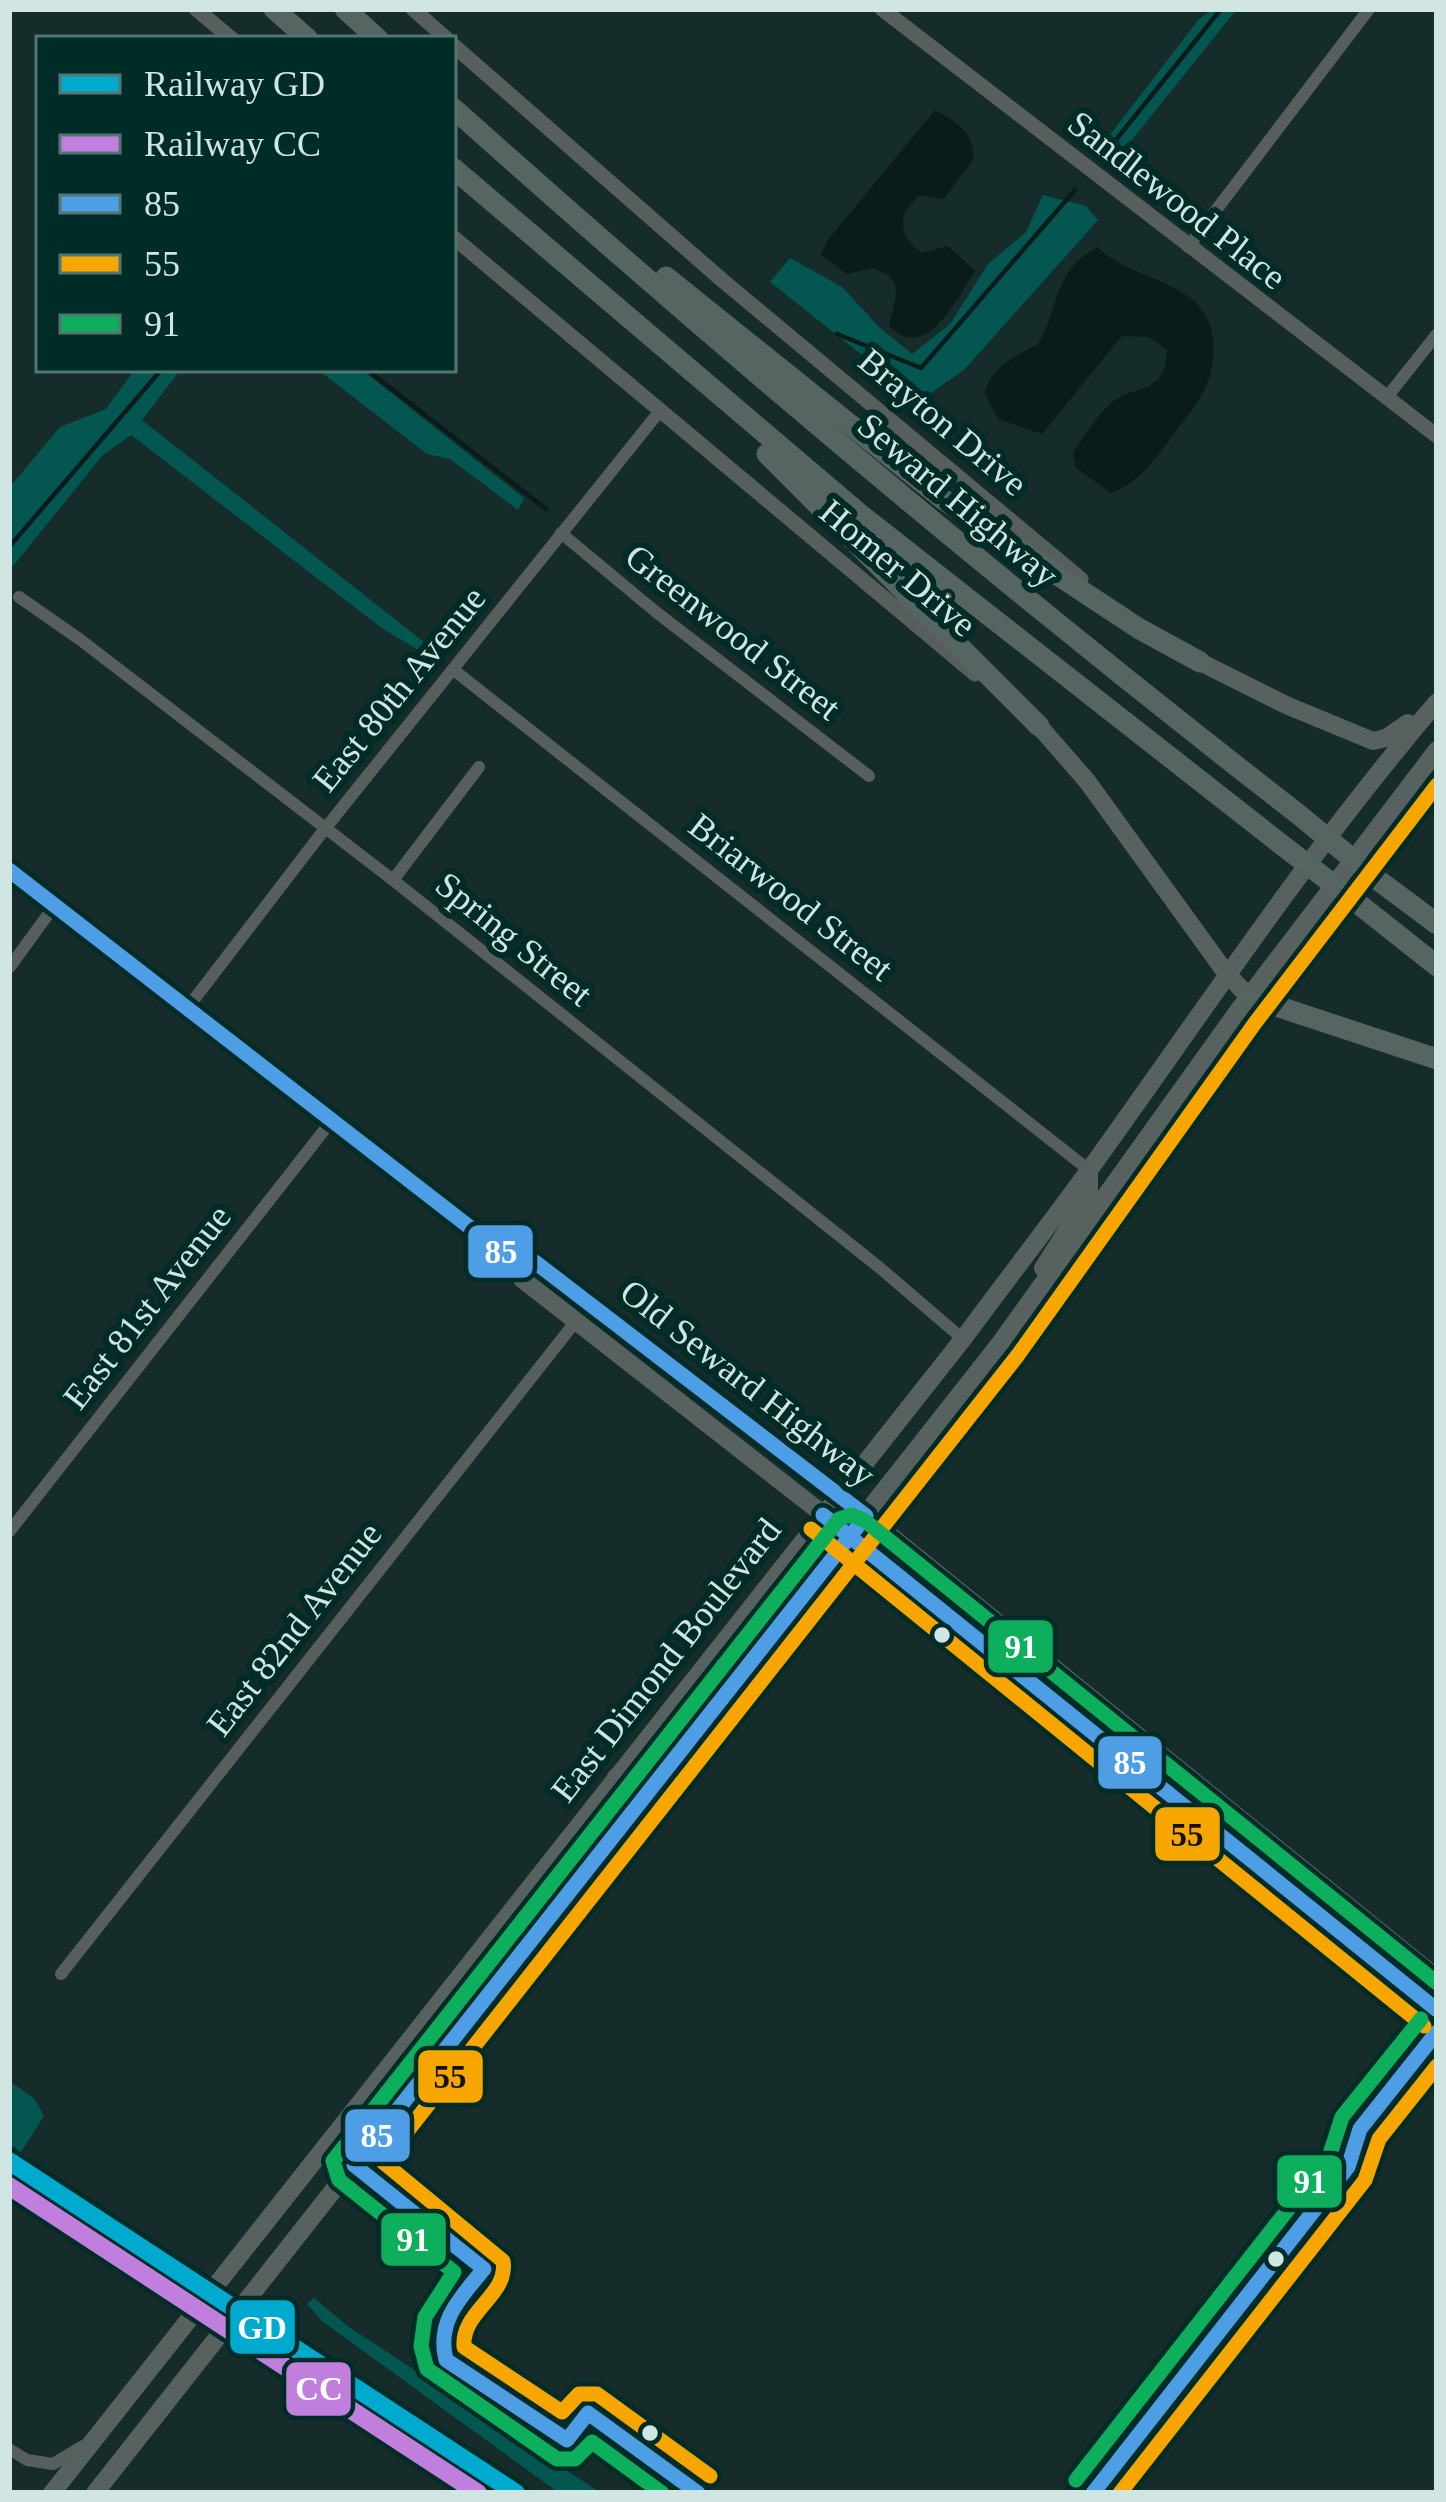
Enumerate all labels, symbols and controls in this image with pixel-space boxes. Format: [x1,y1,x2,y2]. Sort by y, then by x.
legend [36,36,456,372]
text: Railway GD [144,64,325,104]
street label: Sandlewood Place [1060,103,1294,297]
text: Railway CC [144,124,321,164]
text: 85 [144,184,180,224]
text: 55 [144,244,180,284]
text: 91 [144,304,180,344]
street label: Brayton Drive [851,340,1035,504]
street label: Seward Highway [850,405,1066,595]
street label: Homer Drive [812,491,984,645]
street label: Greenwood Street [618,536,848,728]
street label: East 80th Avenue [304,579,494,799]
street label: Briarwood Street [681,805,901,989]
street label: Spring Street [428,864,600,1014]
street label: East 81st Avenue [55,1197,239,1417]
line badge: 85 [466,1223,535,1280]
text: 85 [485,1234,518,1270]
street label: Old Seward Highway [613,1271,883,1495]
street label: East Dimond Boulevard [543,1511,789,1809]
street label: East 82nd Avenue [198,1515,390,1743]
line badge: 91 [986,1618,1055,1675]
unlabelled marker [931,1624,953,1646]
text: 91 [1005,1629,1038,1665]
line badge: 85 [1096,1734,1164,1791]
text: 85 [1114,1745,1147,1781]
line badge: 55 [1153,1805,1222,1863]
text: 55 [1171,1817,1204,1853]
line badge: 55 [416,2048,485,2105]
text: 55 [434,2059,467,2095]
line badge: 85 [343,2107,412,2164]
text: 85 [361,2118,394,2154]
line badge: 91 [1275,2153,1344,2210]
text: 91 [1294,2164,1327,2200]
line badge: 91 [379,2211,448,2268]
text: 91 [397,2222,430,2258]
unlabelled marker [1265,2248,1287,2270]
line badge: GD [228,2298,297,2356]
text: GD [237,2310,287,2346]
line badge: CC [284,2360,353,2418]
text: CC [295,2371,343,2407]
unlabelled marker [639,2422,661,2444]

